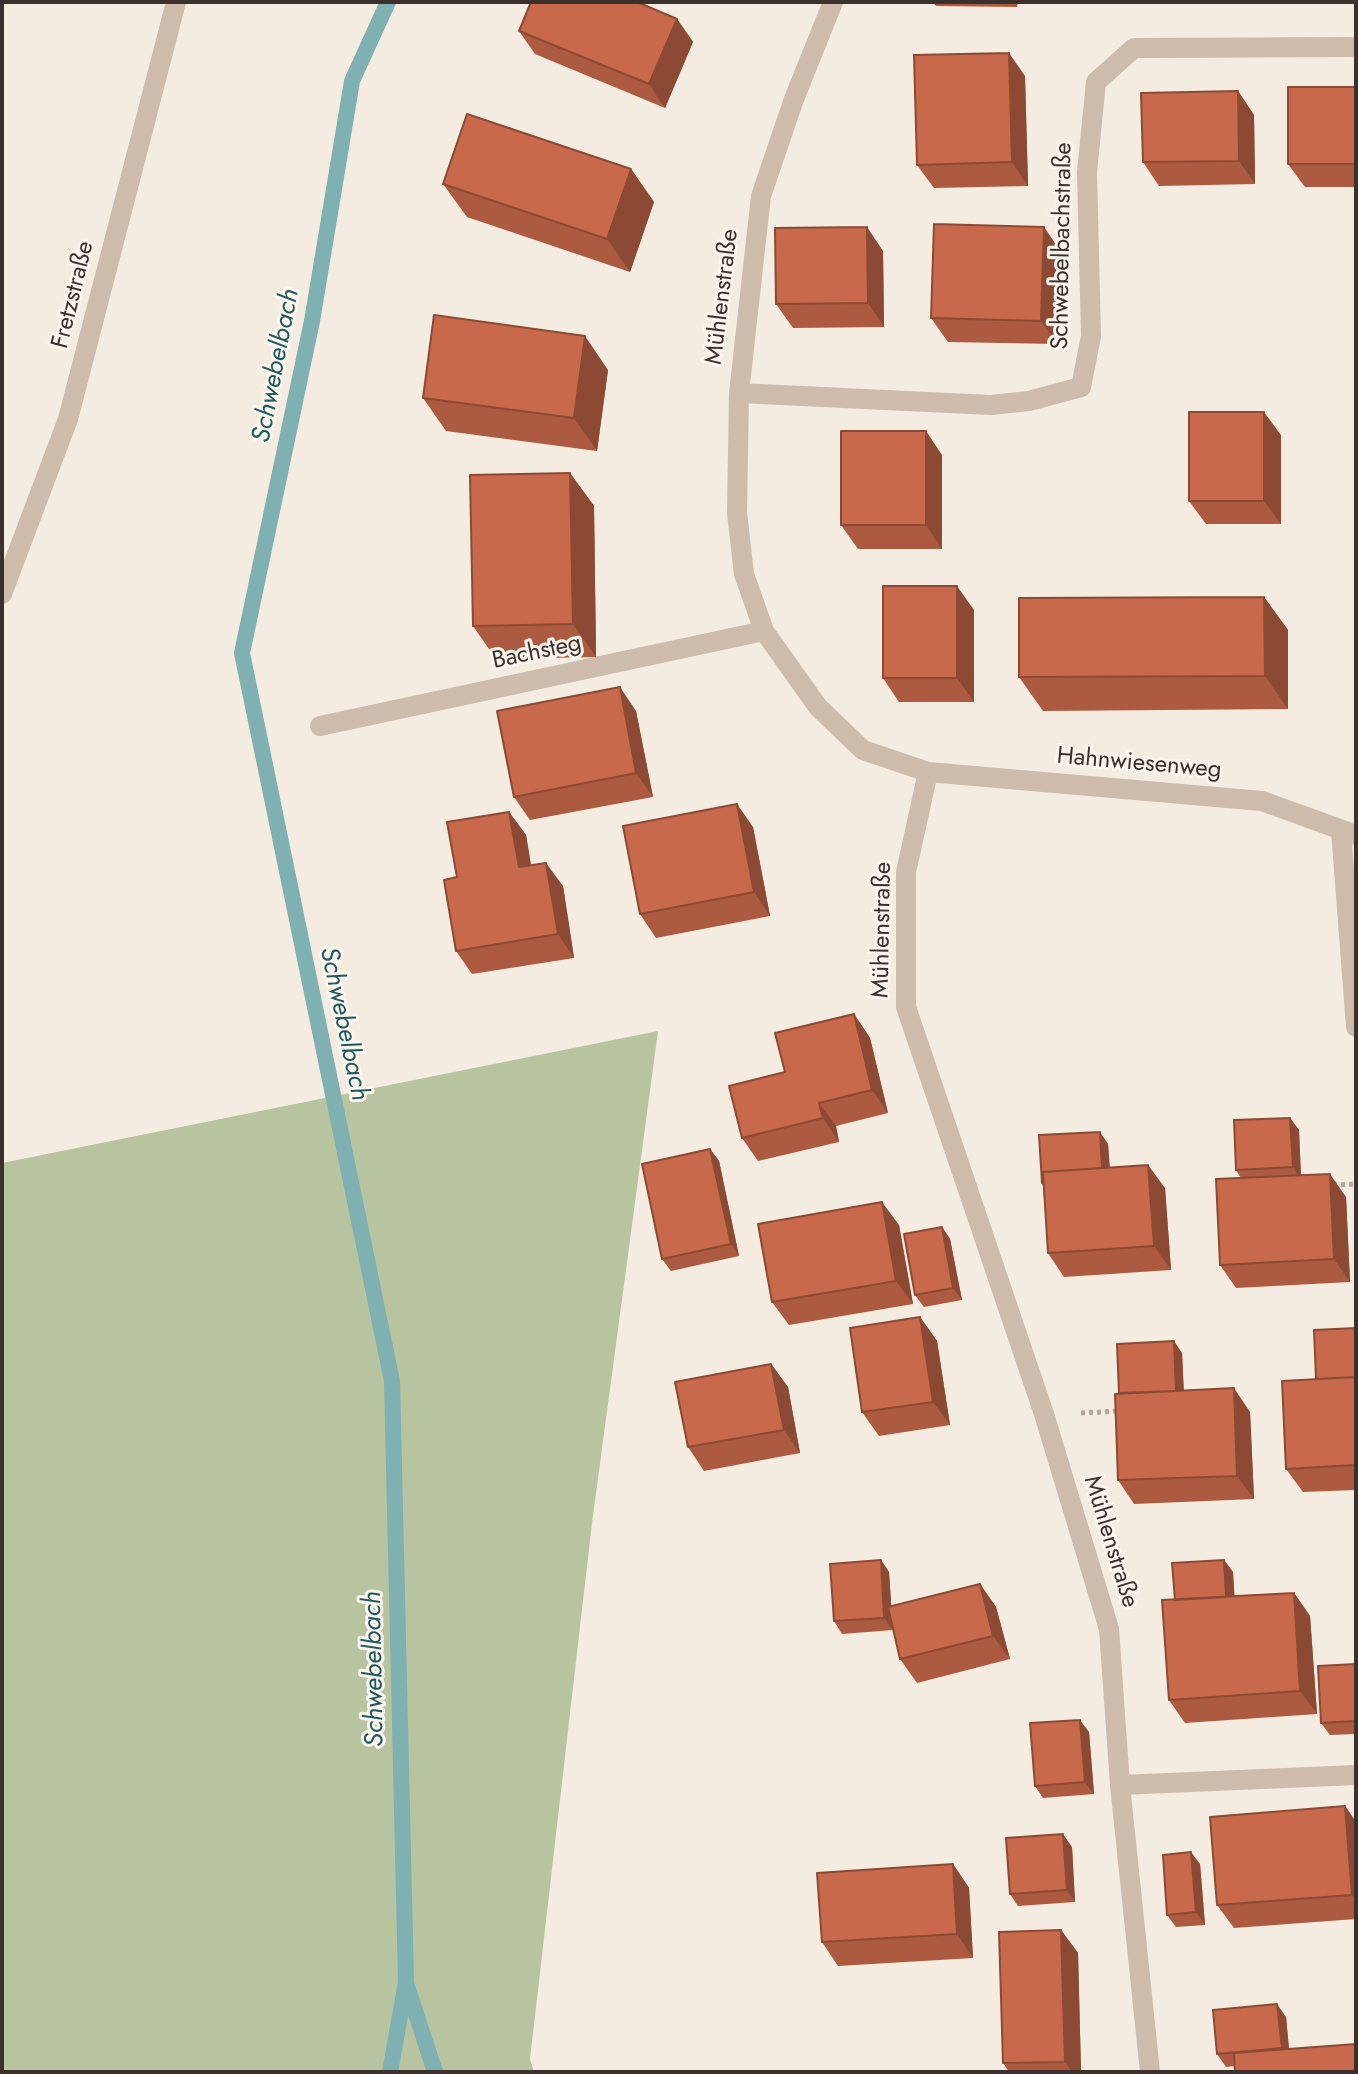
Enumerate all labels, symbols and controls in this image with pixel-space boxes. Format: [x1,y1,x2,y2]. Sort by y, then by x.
street label: Schwebelbachstraße [1047,142,1079,350]
street label: Mühlenstraße [700,228,746,366]
street label: Fretzstraße [47,238,101,352]
water label: Schwebelbach [247,286,307,446]
street label: Bachsteg [490,630,584,676]
street label: Hahnwiesenweg [1055,742,1223,786]
street label: Mühlenstraße [867,862,899,998]
water label: Schwebelbach [312,944,374,1104]
street label: Mühlenstraße [1076,1473,1144,1611]
water label: Schwebelbach [358,1591,392,1747]

